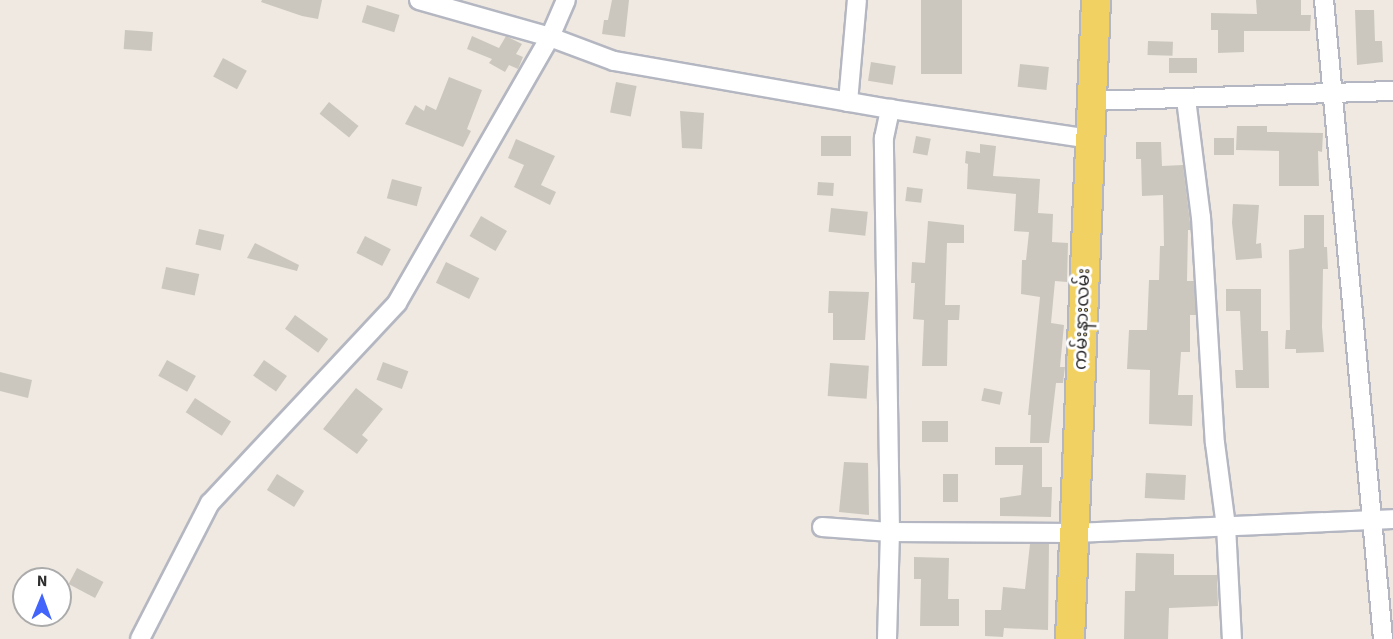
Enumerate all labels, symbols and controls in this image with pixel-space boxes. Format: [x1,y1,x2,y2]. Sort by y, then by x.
street label: ကမ်းနားလမ်း [1070,268,1096,370]
north arrow [12,567,72,627]
text: N [37,570,48,592]

